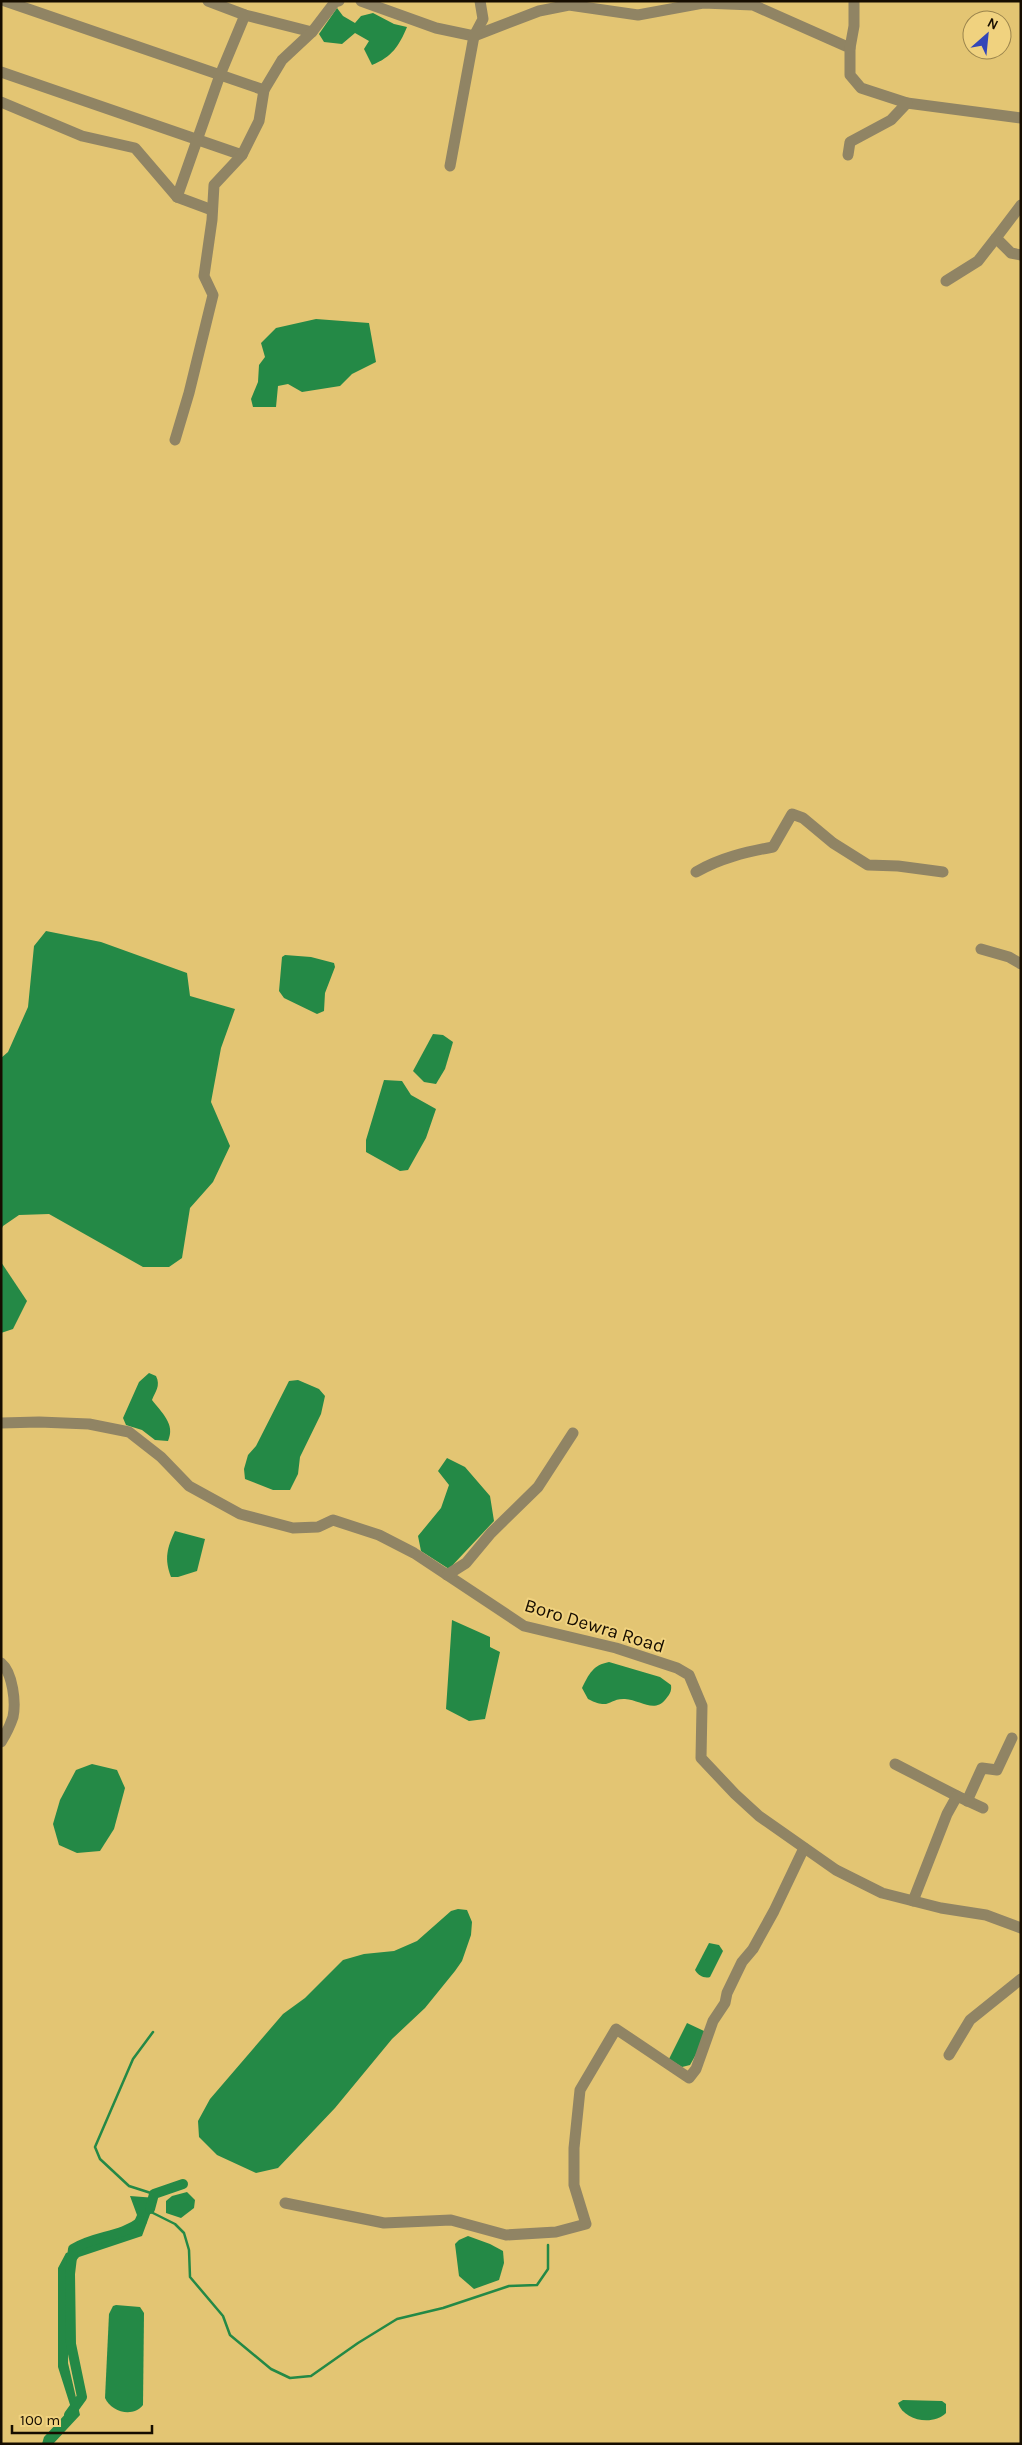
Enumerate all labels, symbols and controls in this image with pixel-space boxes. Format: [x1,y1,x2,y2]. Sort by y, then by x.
north arrow [962,10,1012,60]
text: N [984,14,1001,34]
street label: Boro Dewra Road [522,1594,668,1658]
scale bar [12,2402,152,2434]
text: 100 m [20,2411,60,2429]

